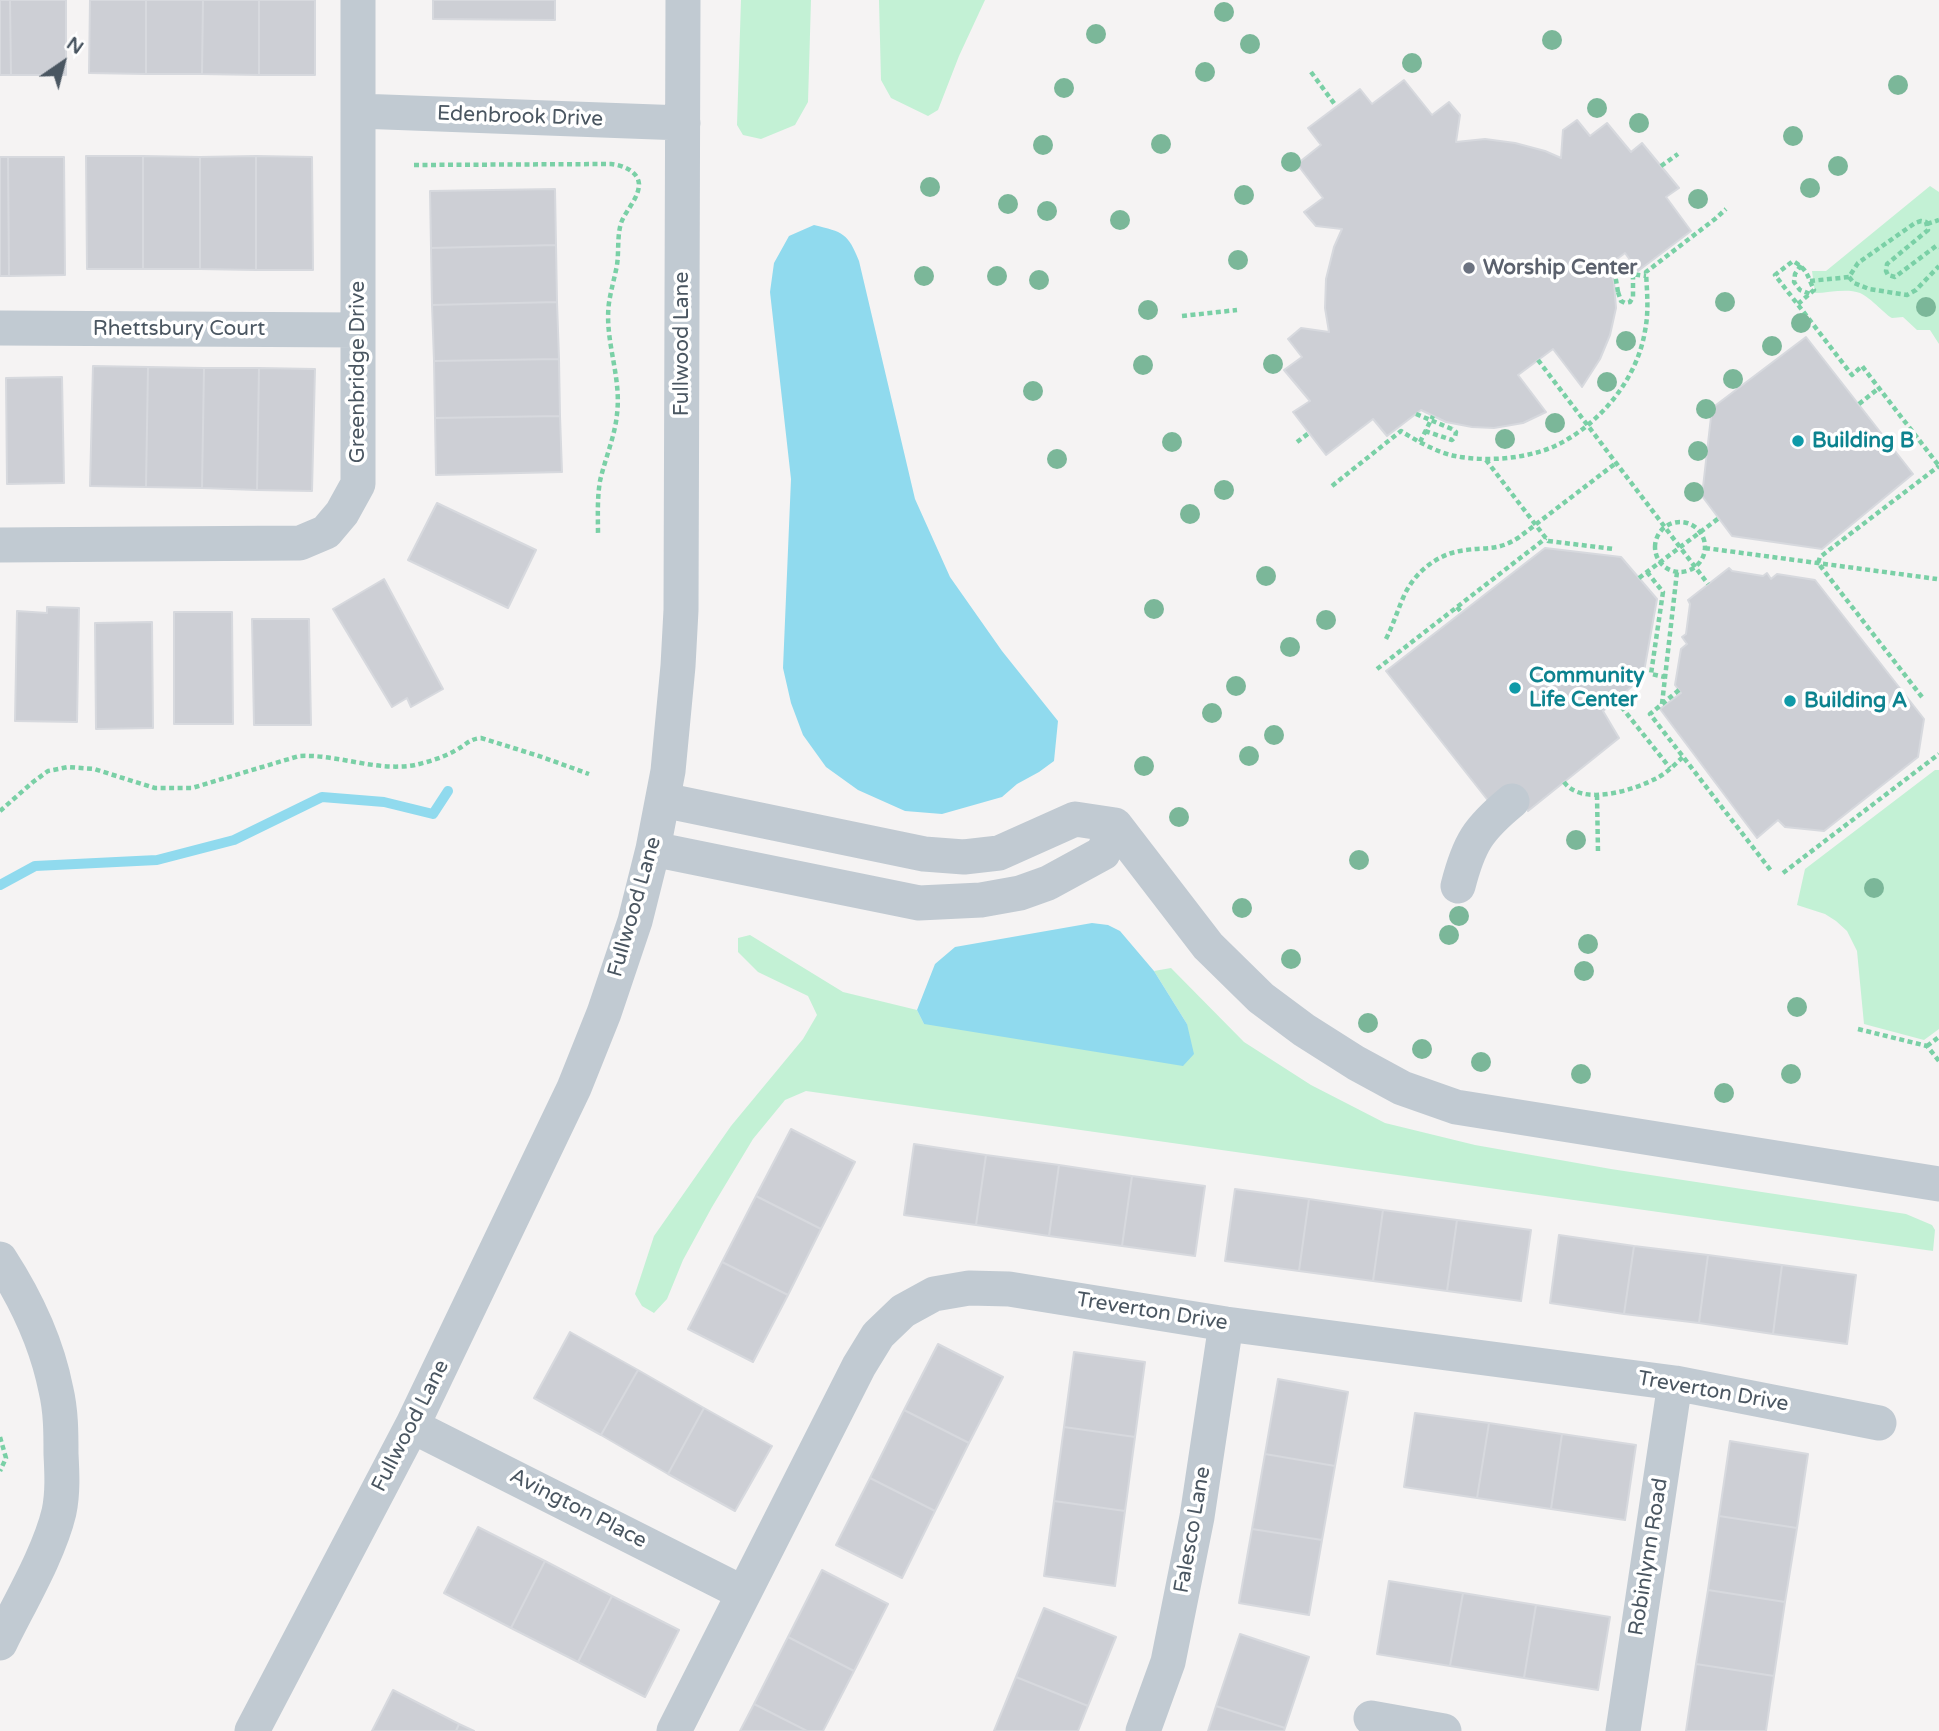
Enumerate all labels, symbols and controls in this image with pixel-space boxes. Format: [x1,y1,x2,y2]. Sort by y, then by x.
north arrow [28,28,98,98]
text: N [62,32,88,59]
street label: Edenbrook Drive [437,102,603,132]
place label: Worship Center [1483,255,1637,281]
marker: Worship Center [1461,260,1477,276]
street label: Fullwood Lane [669,272,695,416]
street label: Greenbridge Drive [345,281,371,463]
street label: Rhettsbury Court [93,316,265,342]
place label: Building B [1812,428,1914,454]
marker: Building B [1790,433,1806,449]
place label: Community Life Center [1529,663,1644,713]
marker: Community Life Center [1507,680,1523,696]
place label: Building A [1804,688,1907,714]
marker: Building A [1782,693,1798,709]
street label: Fullwood Lane [603,834,667,980]
street label: Treverton Drive [1075,1288,1229,1336]
street label: Fullwood Lane [367,1356,455,1496]
street label: Treverton Drive [1636,1366,1790,1418]
street label: Avington Place [505,1464,651,1554]
street label: Falesco Lane [1169,1465,1217,1595]
street label: Robinlynn Road [1624,1476,1674,1638]

